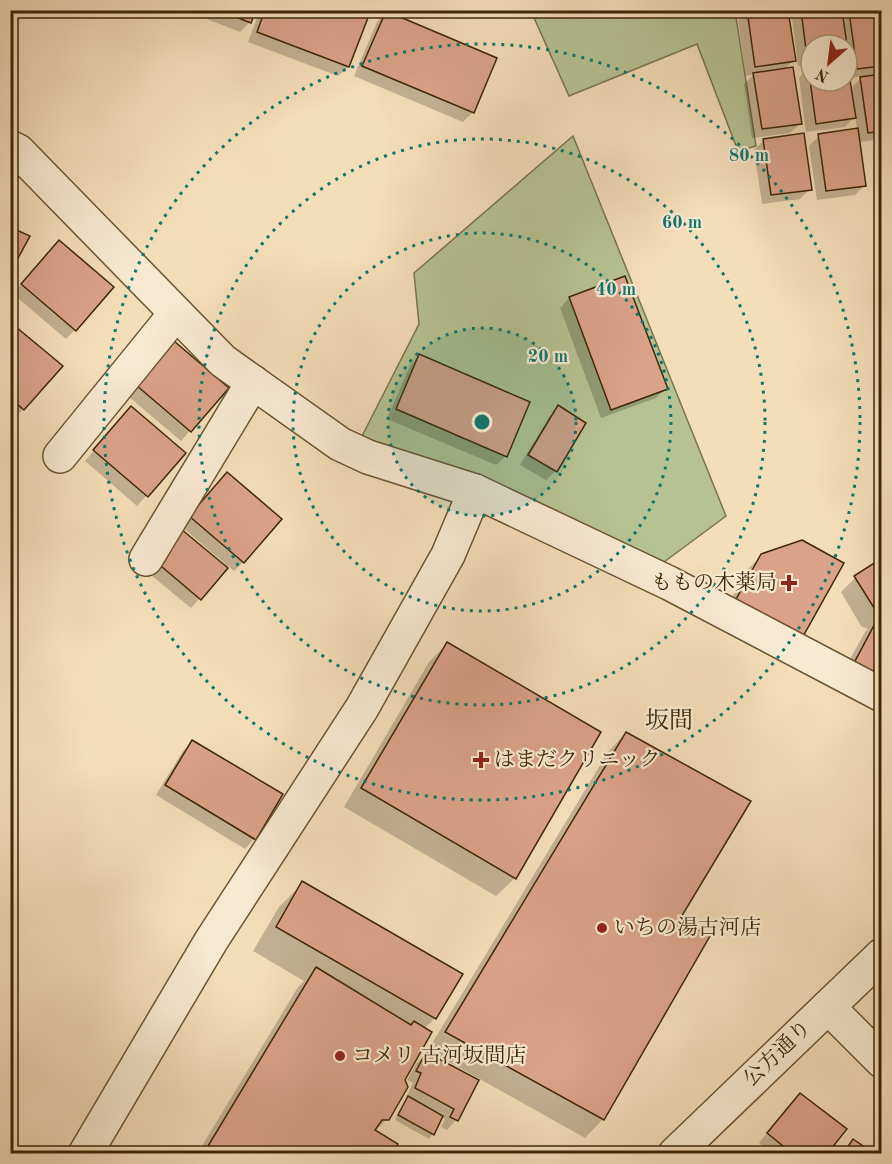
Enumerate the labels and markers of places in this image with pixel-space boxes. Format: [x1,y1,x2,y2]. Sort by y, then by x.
centre of rings [472,412,492,432]
place label: ももの木薬局 [651,571,777,594]
marker: ももの木薬局 [782,576,796,590]
place label: はまだクリニック [494,749,661,771]
marker: はまだクリニック [472,751,490,769]
place label: いちの湯古河店 [614,916,761,939]
marker: いちの湯古河店 [595,921,609,935]
place label: コメリ 古河坂間店 [352,1044,526,1067]
marker: コメリ 古河坂間店 [333,1049,347,1063]

